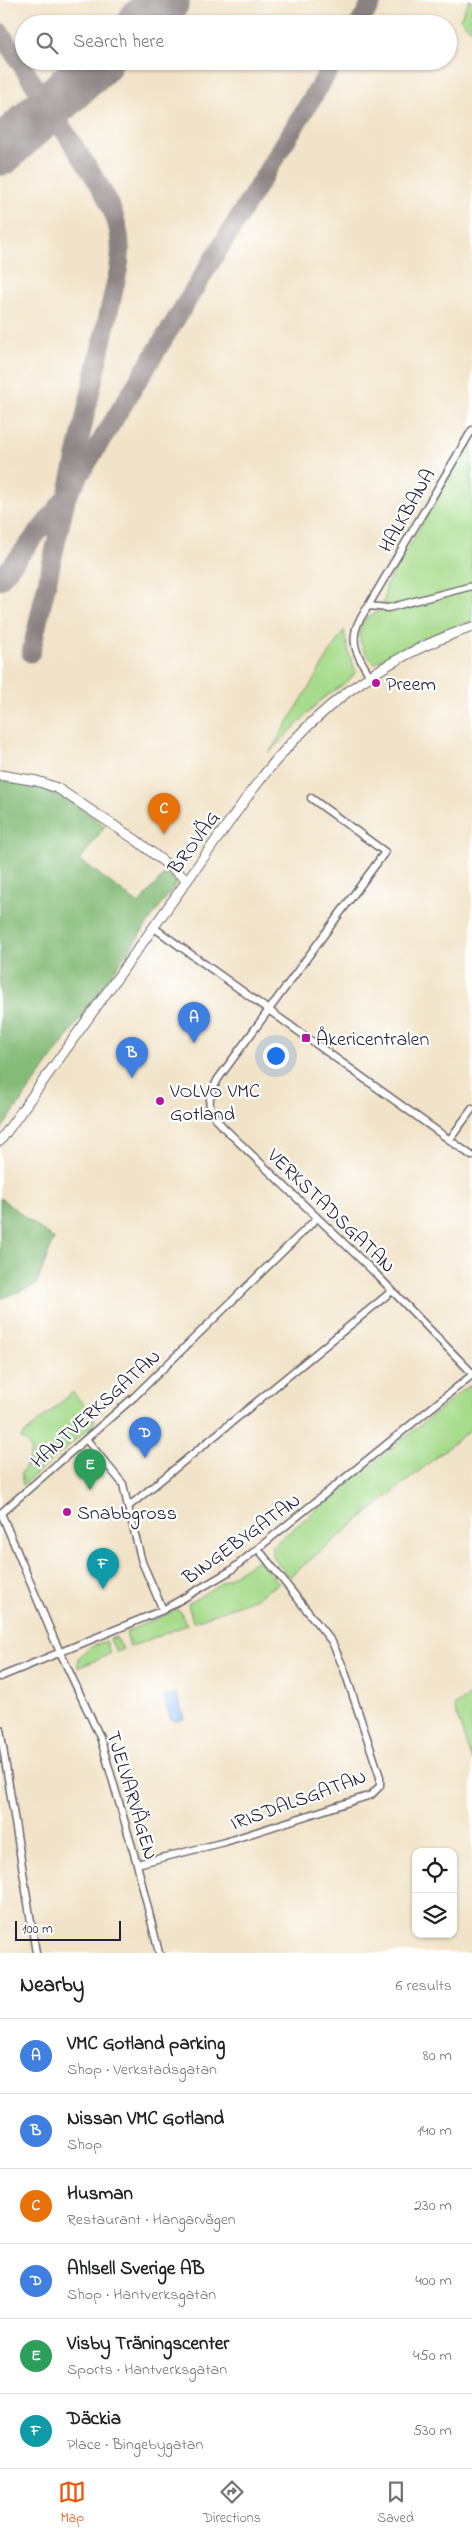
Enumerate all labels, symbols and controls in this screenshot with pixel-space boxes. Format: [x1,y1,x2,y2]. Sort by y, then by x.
search box [15,15,457,70]
icon: search [33,29,61,57]
text: Search here [73,29,164,56]
street label: HALKBANA [372,464,444,559]
place label: Preem [386,671,436,700]
marker: Preem [370,677,382,689]
pin: C [148,793,180,834]
street label: BROVÄG [162,806,228,882]
pin: A [178,1002,210,1043]
place label: Åkericentralen [316,1026,430,1055]
marker: Åkericentralen [300,1032,312,1044]
pin: B [116,1037,148,1078]
your location [263,1043,289,1069]
place label: VOLVO VMC Gotland [169,1078,260,1130]
marker: VOLVO VMC Gotland [154,1095,166,1107]
street label: VERKSTADSGATAN [259,1142,401,1281]
street label: HANTVERKSGATAN [25,1343,165,1473]
pin: D [129,1417,161,1458]
pin: E [74,1449,106,1490]
street label: BINGEBYGATAN [177,1487,308,1593]
place label: Snabbgross [77,1500,177,1530]
marker: Snabbgross [61,1506,73,1518]
pin: F [87,1548,119,1589]
street label: TJELVARVÄGEN [97,1728,164,1864]
street label: IRISDALSGATAN [227,1763,371,1839]
map controls [412,1848,457,1938]
button: locate [412,1848,457,1893]
button: layers [412,1893,457,1938]
scale bar [15,1918,121,1941]
text: 100 m [22,1919,53,1940]
text: Nearby [20,1971,84,2001]
text: 6 results [395,1974,452,1998]
text: VMC Gotland parking [67,2031,225,2058]
text: A [31,2044,41,2068]
text: 80 m [423,2044,452,2068]
text: Shop · Verkstadsgatan [67,2058,217,2082]
text: Nissan VMC Gotland [67,2106,224,2133]
text: B [31,2119,41,2143]
text: 140 m [417,2119,452,2143]
text: Shop [67,2133,102,2157]
text: Husman [67,2181,133,2208]
text: C [32,2194,40,2218]
text: 230 m [414,2194,452,2218]
text: Restaurant · Hangarvägen [67,2208,236,2232]
text: Ahlsell Sverige AB [67,2256,204,2283]
text: D [30,2269,42,2293]
text: 400 m [415,2269,452,2293]
text: Shop · Hantverksgatan [67,2283,216,2307]
text: Visby Träningscenter [67,2331,229,2358]
text: E [31,2344,41,2368]
text: 450 m [413,2344,452,2368]
text: Sports · Hantverksgatan [67,2358,227,2382]
text: Däckia [67,2406,121,2433]
text: F [31,2419,41,2443]
text: 530 m [413,2419,452,2443]
text: Place · Bingebygatan [67,2433,203,2457]
tab: Map [58,2478,86,2529]
tab: Directions [203,2478,261,2529]
tab: Saved [377,2478,414,2529]

